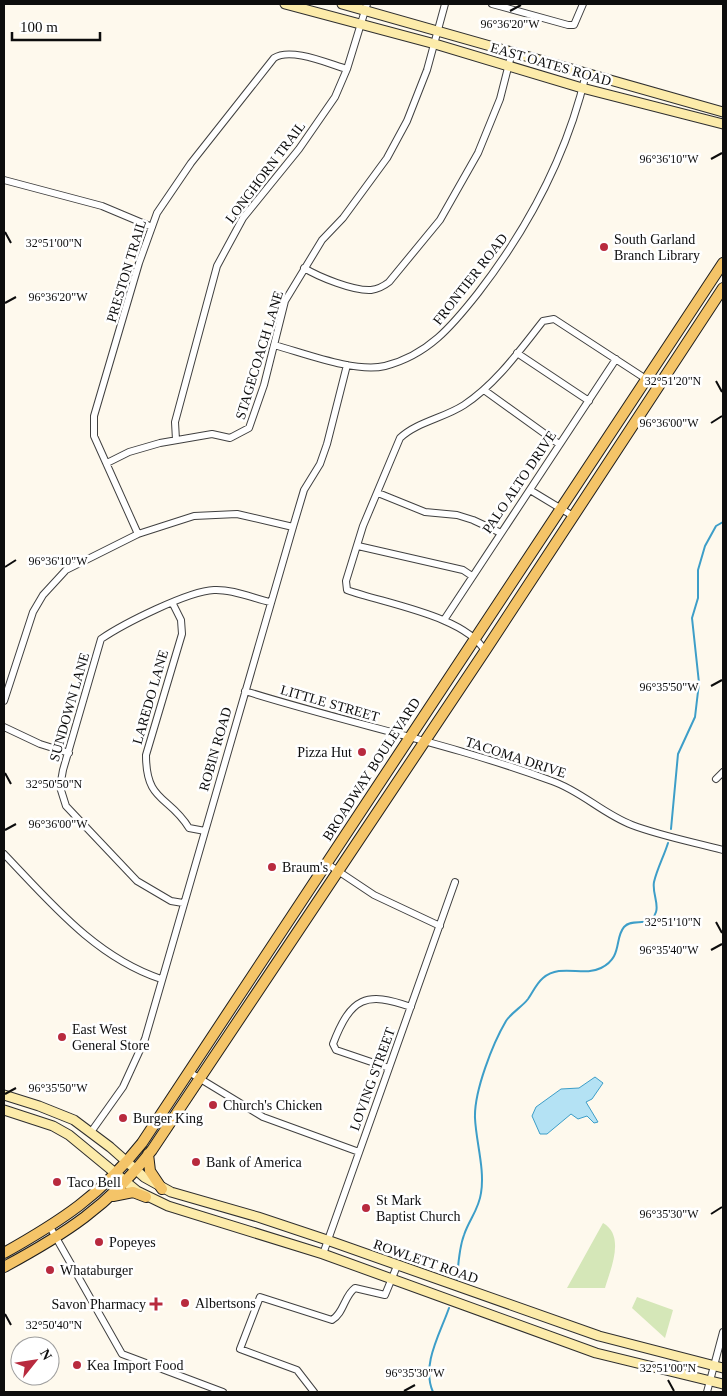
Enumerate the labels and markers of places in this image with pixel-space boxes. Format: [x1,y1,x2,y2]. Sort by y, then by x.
place label: South Garland Branch Library [614,232,700,263]
marker: South Garland Branch Library [598,241,610,253]
place label: Pizza Hut [297,745,352,760]
marker: Pizza Hut [356,746,368,758]
place label: Braum's [282,860,328,875]
marker: Braum's [266,861,278,873]
place label: East West General Store [72,1022,149,1053]
marker: East West General Store [56,1031,68,1043]
place label: Church's Chicken [223,1098,322,1113]
marker: Church's Chicken [207,1099,219,1111]
place label: Burger King [133,1111,203,1126]
marker: Burger King [117,1112,129,1124]
place label: Bank of America [206,1155,302,1170]
marker: Bank of America [190,1156,202,1168]
place label: Taco Bell [67,1175,121,1190]
marker: Taco Bell [51,1176,63,1188]
place label: St Mark Baptist Church [376,1193,460,1224]
marker: St Mark Baptist Church [360,1202,372,1214]
place label: Popeyes [109,1235,156,1250]
marker: Popeyes [93,1236,105,1248]
place label: Whataburger [60,1263,133,1278]
marker: Whataburger [44,1264,56,1276]
place label: Albertsons [195,1296,256,1311]
place label: Savon Pharmacy [52,1297,146,1312]
marker: Albertsons [179,1297,191,1309]
marker: Savon Pharmacy [150,1298,162,1310]
place label: Kea Import Food [87,1358,183,1373]
marker: Kea Import Food [71,1359,83,1371]

